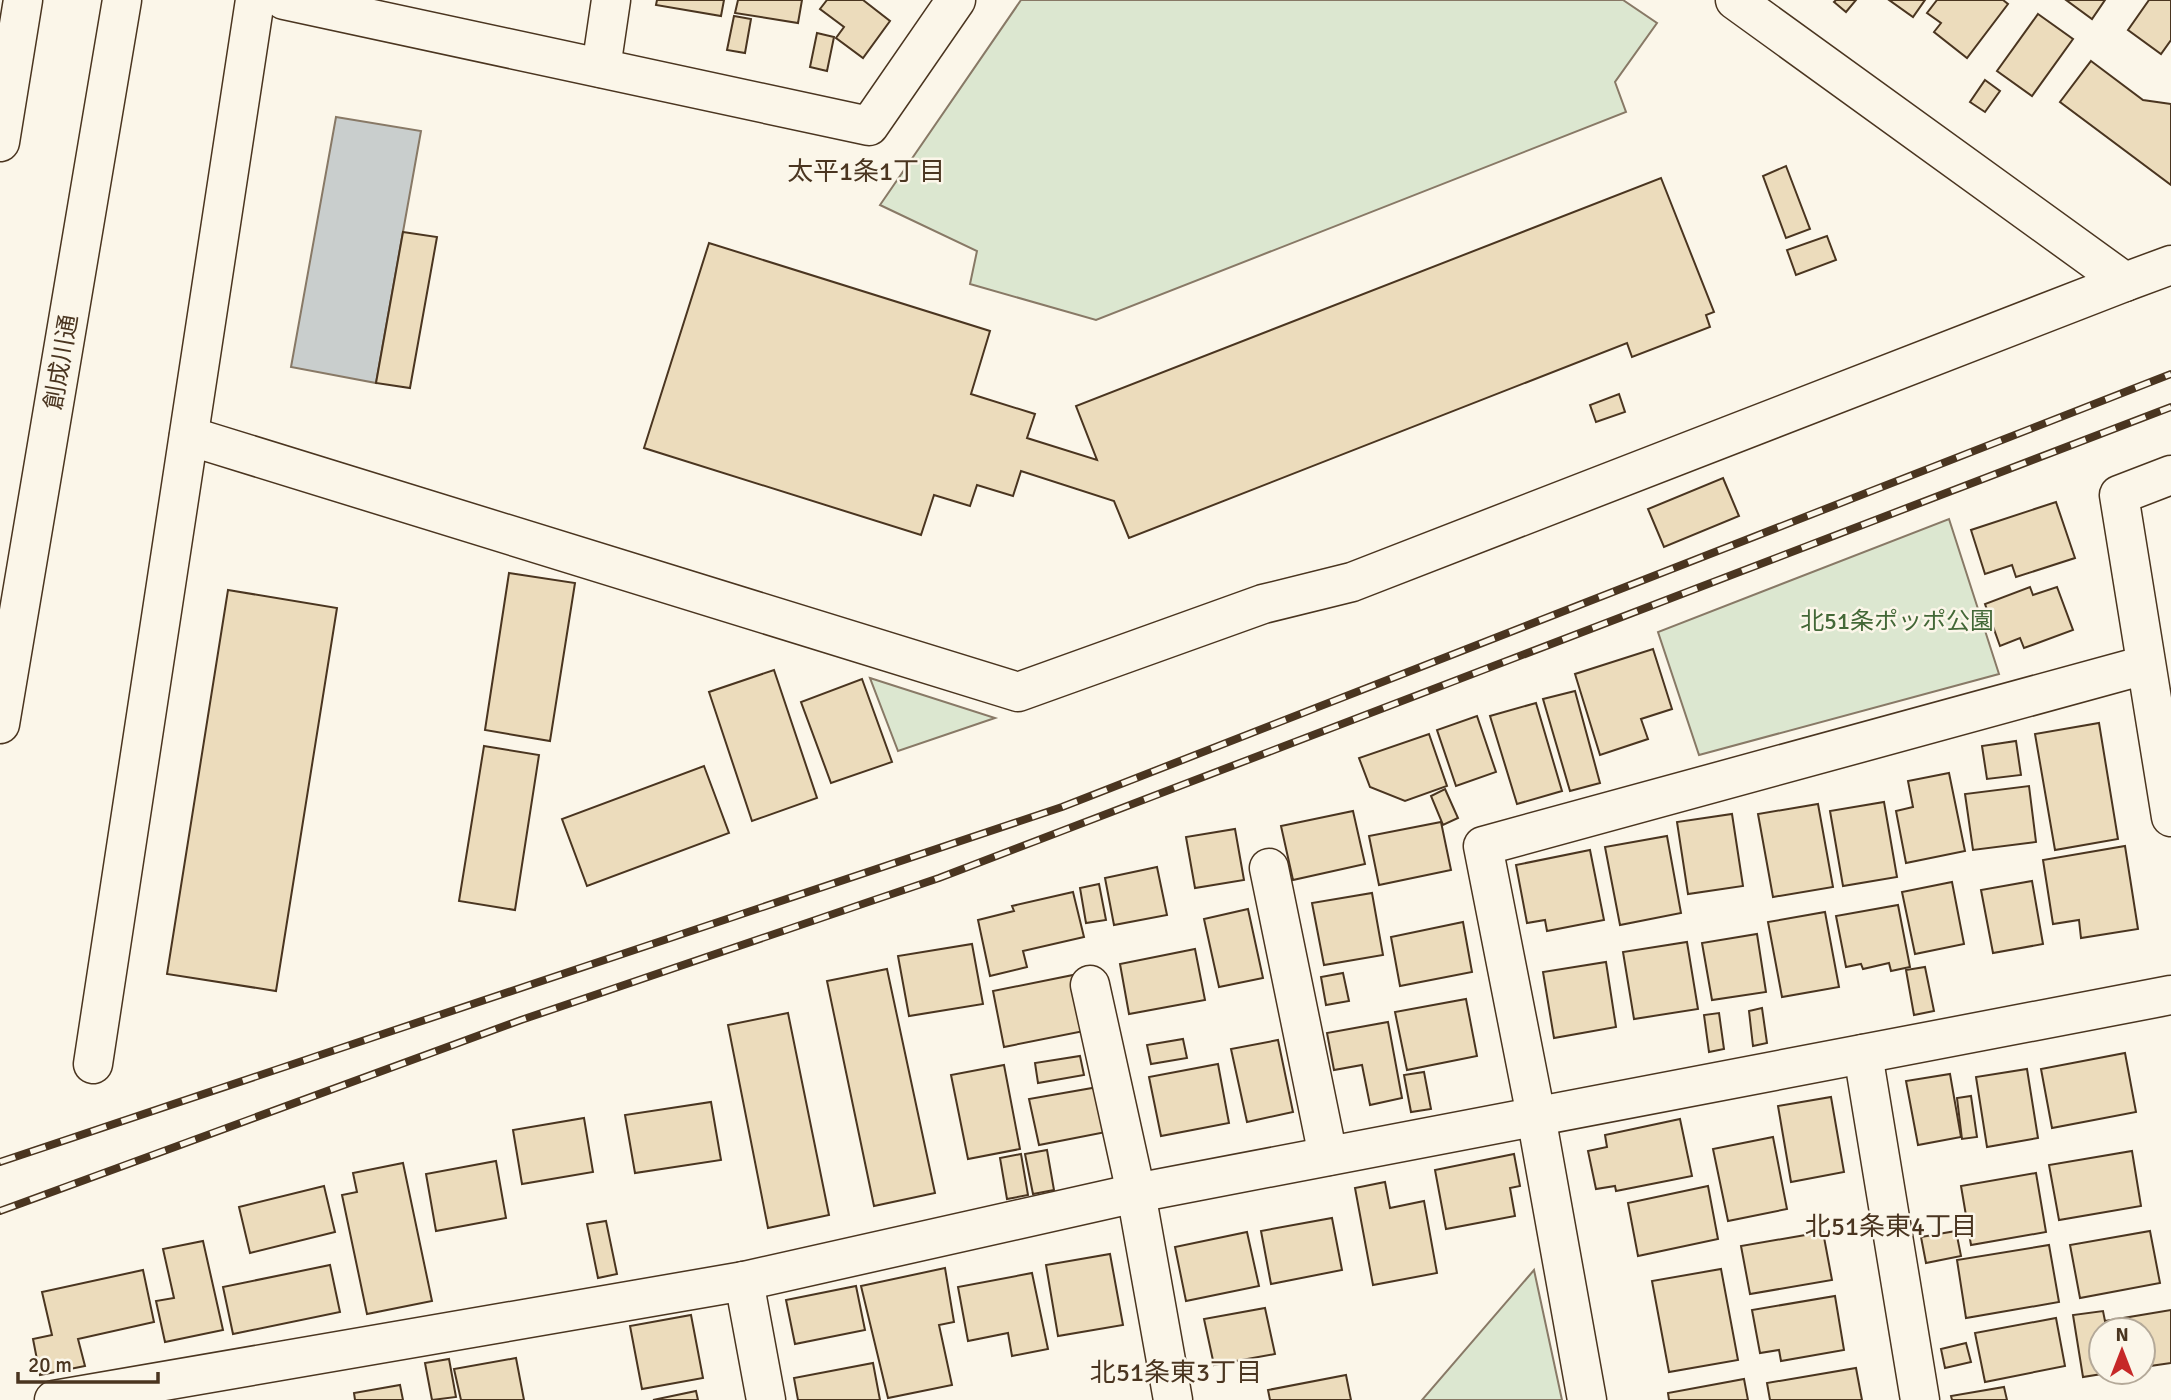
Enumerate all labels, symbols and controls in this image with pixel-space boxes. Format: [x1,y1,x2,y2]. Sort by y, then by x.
district label: 太平1条1丁目 [787,156,945,188]
street label: 創成川通 [38,312,84,412]
park label: 北51条ポッポ公園 [1800,606,1994,636]
district label: 北51条東4丁目 [1805,1211,1977,1243]
north arrow [2087,1316,2157,1386]
text: N [2115,1323,2129,1347]
scale bar [18,1340,158,1384]
text: 20 m [28,1352,72,1378]
district label: 北51条東3丁目 [1090,1357,1262,1389]

